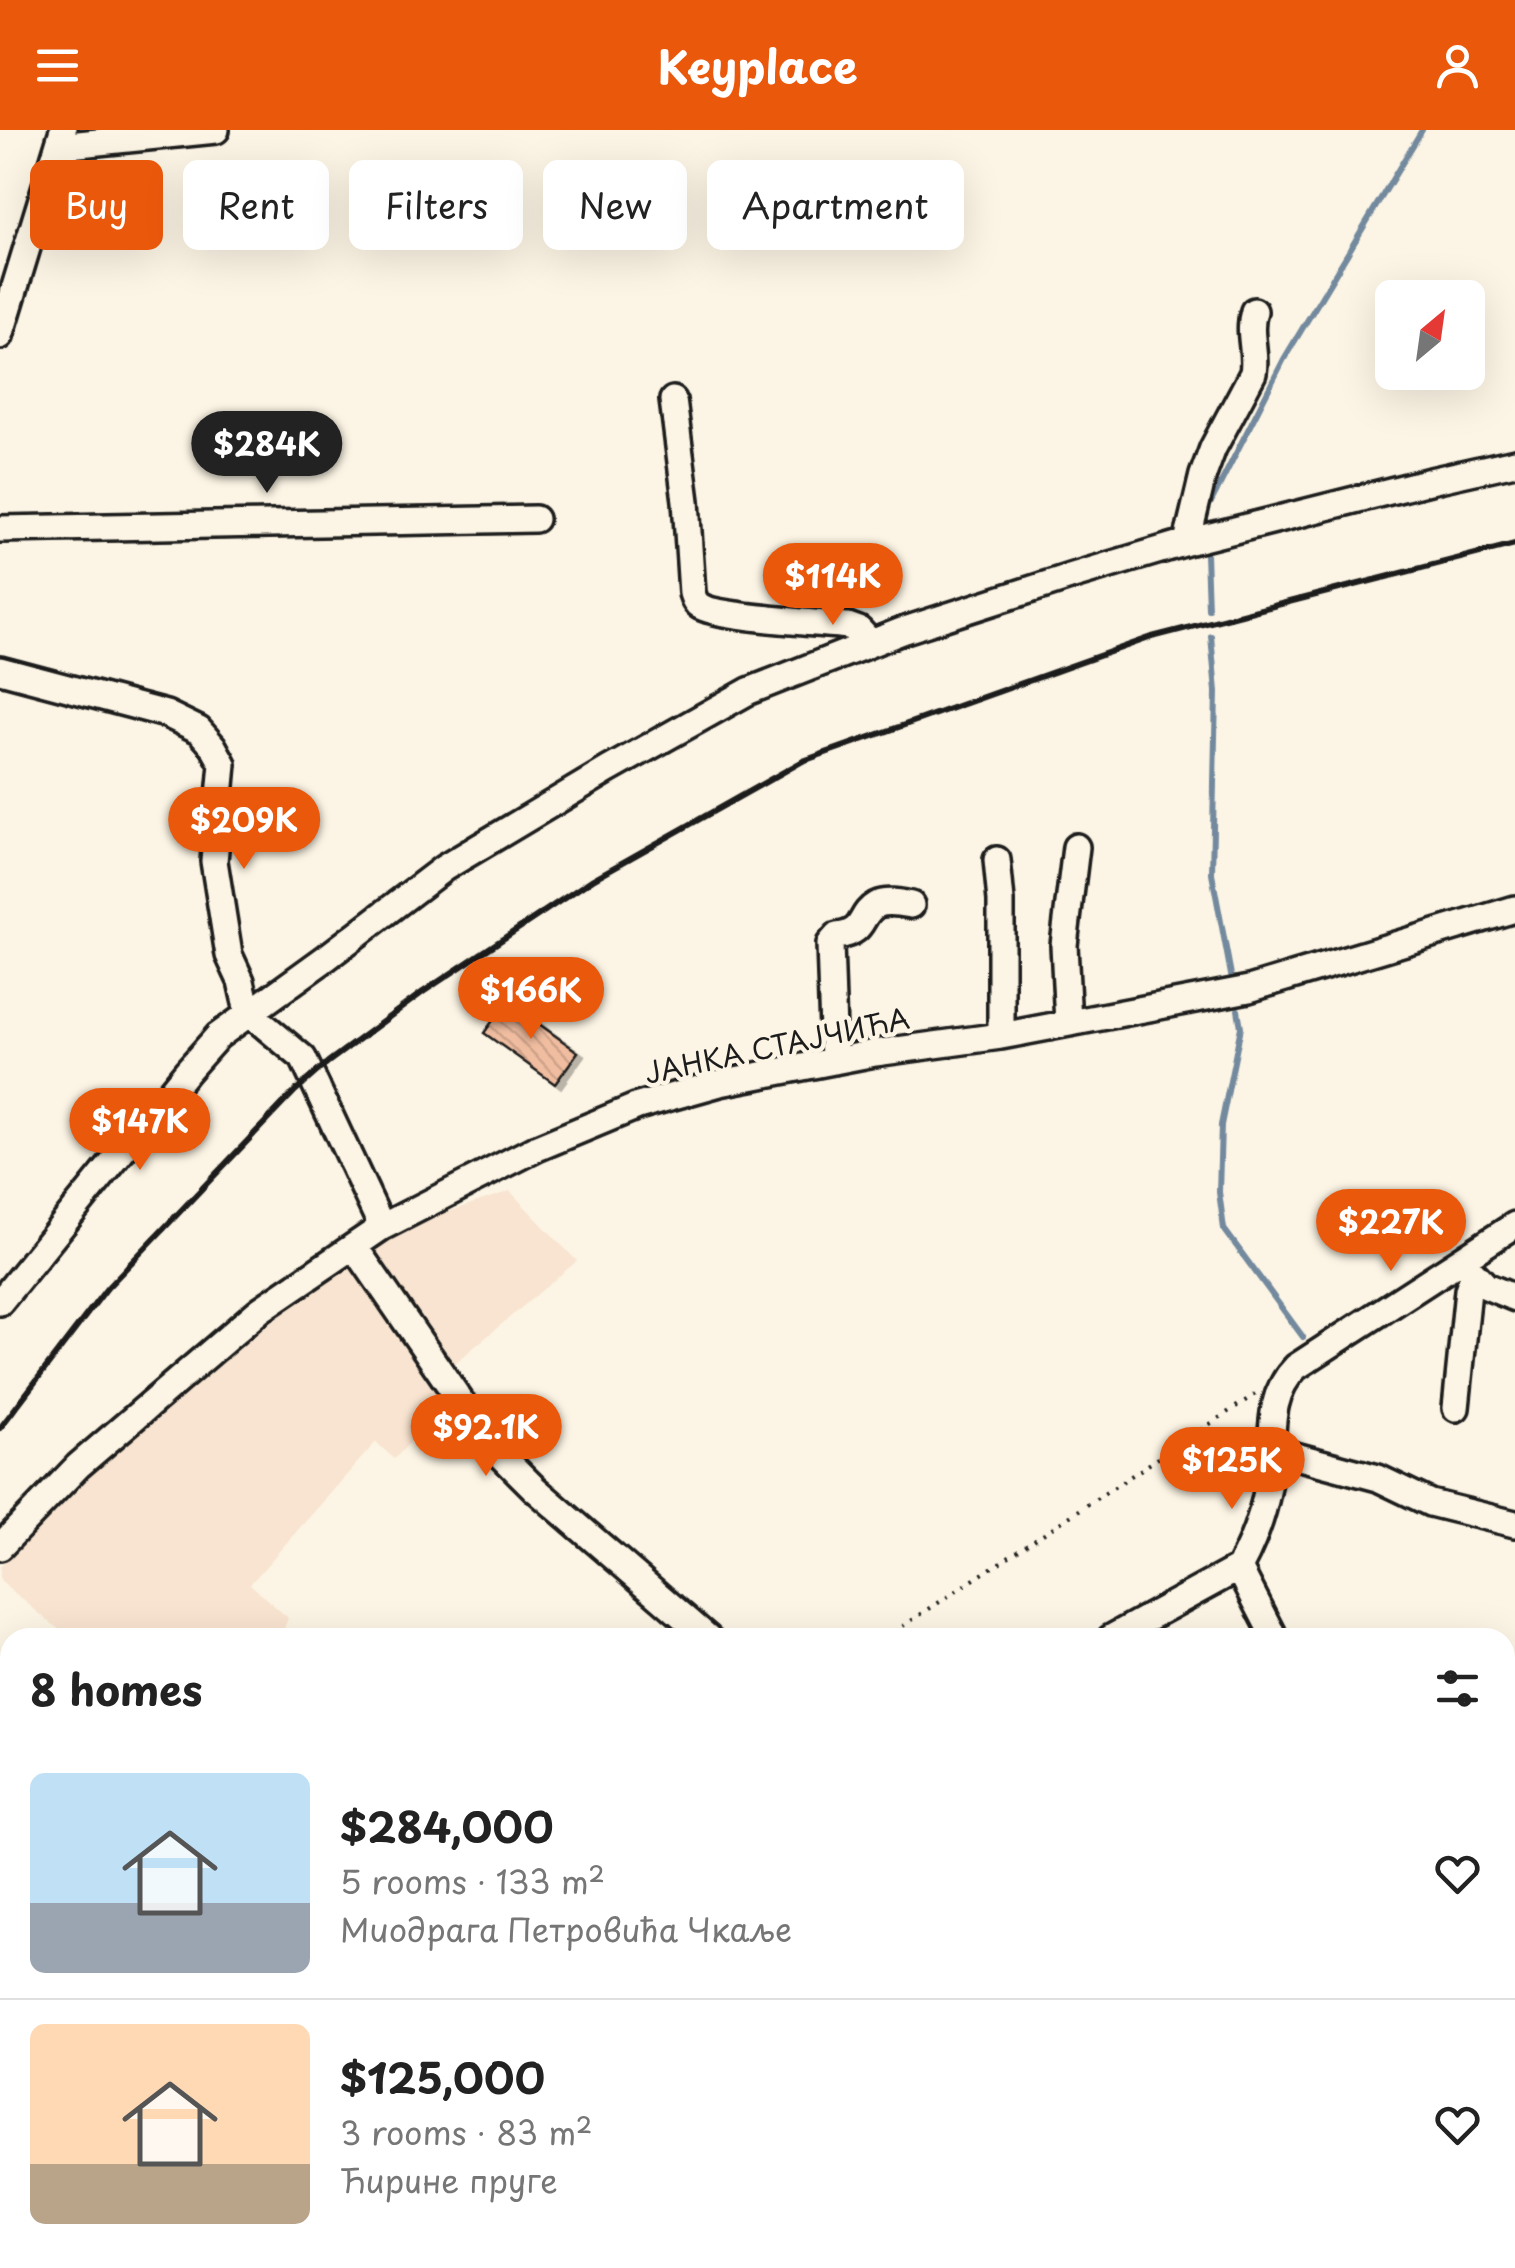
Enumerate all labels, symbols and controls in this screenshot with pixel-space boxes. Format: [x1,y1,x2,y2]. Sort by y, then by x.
text: Keyplace [657,31,858,99]
icon: menu [30,38,85,93]
icon: person [1430,38,1485,93]
chip: Buy [30,160,163,250]
chip: Rent [183,160,329,250]
chip: Filters [349,160,523,250]
chip: New [543,160,687,250]
chip: Apartment [707,160,964,250]
north arrow [1375,280,1485,390]
map controls [1375,280,1485,390]
pin: $284K [197,411,337,496]
text: $284K [213,419,321,467]
pin: $114K [763,543,903,628]
text: $114K [785,551,881,599]
pin: $209K [174,787,314,872]
text: $209K [190,795,298,843]
pin: $166K [461,957,601,1042]
text: $166K [480,965,582,1013]
street label: ЈАНКА СТАЈЧИЋА [640,995,913,1094]
pin: $147K [70,1088,210,1173]
text: $147K [91,1096,189,1144]
pin: $227K [1321,1189,1461,1274]
text: $227K [1338,1197,1444,1245]
pin: $92.1K [405,1394,567,1479]
text: $92.1K [433,1402,539,1450]
pin: $125K [1162,1427,1302,1512]
text: $125K [1182,1435,1282,1483]
text: 8 homes [30,1657,203,1720]
icon: filters [1430,1661,1485,1716]
text: $284,000 [340,1794,554,1857]
icon: home [110,1813,230,1933]
icon: heart [1430,1846,1485,1901]
text: 5 rooms · 133 m² [340,1857,605,1905]
text: Миодрага Петровића Чкаље [340,1905,792,1953]
text: $125,000 [340,2045,545,2108]
icon: home [110,2064,230,2184]
icon: heart [1430,2097,1485,2152]
text: 3 rooms · 83 m² [340,2108,593,2156]
text: Ћирине пруге [340,2156,558,2204]

